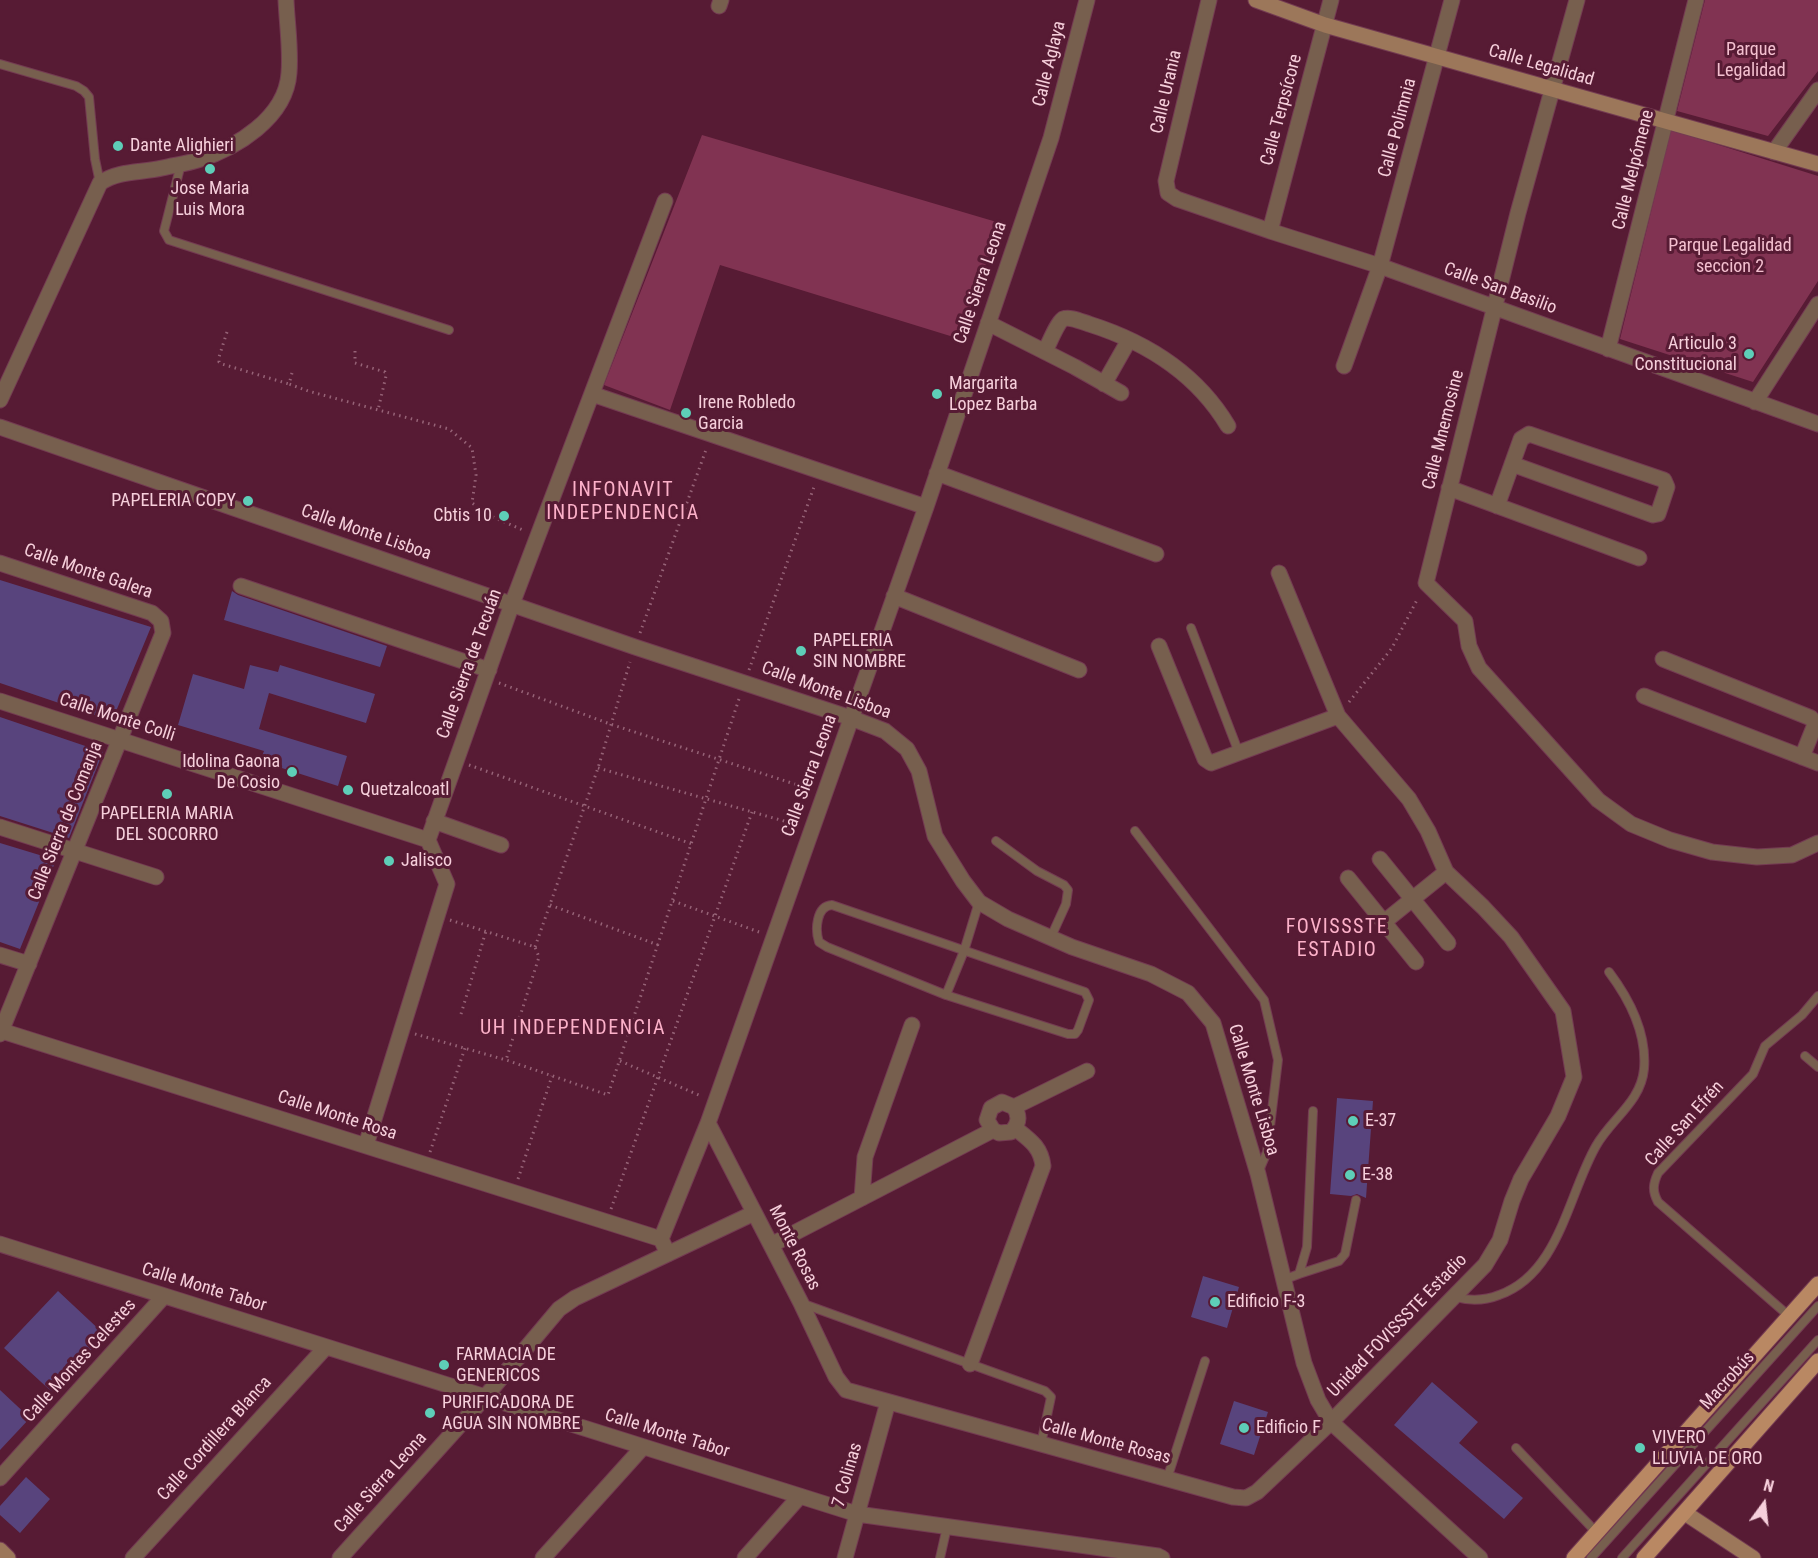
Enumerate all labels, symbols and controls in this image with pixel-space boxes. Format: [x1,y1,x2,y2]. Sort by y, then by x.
street label: Calle Aglaya [1029,19,1071,109]
park label: Parque Legalidad [1716,39,1786,82]
street label: Calle Legalidad [1486,41,1596,91]
street label: Calle Urania [1147,48,1187,136]
street label: Calle Terpsícore [1257,52,1307,168]
street label: Calle Polimnia [1374,76,1422,180]
street label: Calle Melpómene [1609,108,1659,232]
place label: Dante Alighieri [130,135,234,157]
marker: Dante Alighieri [111,139,125,153]
marker: Jose Maria Luis Mora [203,162,217,176]
place label: Jose Maria Luis Mora [171,178,249,220]
street label: Calle Sierra Leona [950,219,1012,347]
park label: Parque Legalidad seccion 2 [1668,235,1792,278]
street label: Calle San Basilio [1441,259,1559,319]
place label: Articulo 3 Constitucional [1634,333,1737,376]
marker: Articulo 3 Constitucional [1742,347,1756,361]
street label: Calle Mnemosine [1419,368,1469,492]
place label: Margarita Lopez Barba [949,373,1037,416]
marker: Margarita Lopez Barba [930,387,944,401]
place label: Irene Robledo Garcia [698,392,796,434]
marker: Irene Robledo Garcia [679,406,693,420]
district label: INFONAVIT INDEPENDENCIA [546,479,700,526]
place label: PAPELERIA COPY [111,490,236,512]
marker: PAPELERIA COPY [241,494,255,508]
street label: Calle Monte Lisboa [298,501,434,565]
place label: Cbtis 10 [433,505,492,527]
marker: Cbtis 10 [497,509,511,523]
street label: Calle Monte Galera [21,540,155,604]
street label: Calle Sierra de Tecuán [433,586,507,742]
place label: PAPELERIA SIN NOMBRE [813,630,906,672]
marker: PAPELERIA SIN NOMBRE [794,644,808,658]
street label: Calle Monte Lisboa [758,658,894,724]
street label: Calle Monte Colli [56,689,178,747]
street label: Calle Sierra Leona [778,712,842,840]
street label: Calle Sierra de Comanja [24,739,108,903]
place label: Idolina Gaona De Cosio [182,751,280,794]
marker: Idolina Gaona De Cosio [285,765,299,779]
place label: Quetzalcoatl [360,779,449,801]
marker: Quetzalcoatl [341,783,355,797]
marker: PAPELERIA MARIA DEL SOCORRO [160,787,174,801]
place label: PAPELERIA MARIA DEL SOCORRO [100,803,234,846]
place label: Jalisco [401,850,452,872]
marker: Jalisco [382,854,396,868]
district label: FOVISSSTE ESTADIO [1286,916,1388,963]
district label: UH INDEPENDENCIA [480,1017,666,1041]
street label: Calle Monte Lisboa [1223,1022,1283,1158]
street label: Calle San Efrén [1641,1077,1729,1171]
street label: Calle Monte Rosa [275,1087,399,1145]
place label: E-37 [1365,1110,1396,1132]
marker: E-37 [1346,1114,1360,1128]
place label: E-38 [1362,1164,1393,1186]
marker: E-38 [1343,1168,1357,1182]
street label: Monte Rosas [763,1202,825,1294]
street label: Unidad FOVISSSTE Estadio [1324,1250,1472,1402]
street label: Calle Monte Tabor [139,1259,269,1317]
place label: Edificio F-3 [1227,1291,1305,1313]
street label: Calle Montes Celestes [19,1295,141,1427]
marker: Edificio F-3 [1208,1295,1222,1309]
place label: FARMACIA DE GENERICOS [456,1344,556,1386]
street label: Macrobús [1696,1348,1760,1414]
marker: FARMACIA DE GENERICOS [437,1358,451,1372]
street label: Calle Cordillera Blanca [153,1372,277,1506]
place label: PURIFICADORA DE AGUA SIN NOMBRE [442,1392,580,1434]
street label: Calle Monte Tabor [602,1405,732,1463]
marker: PURIFICADORA DE AGUA SIN NOMBRE [423,1406,437,1420]
street label: Calle Monte Rosas [1039,1414,1173,1470]
place label: Edificio F [1256,1417,1321,1439]
marker: Edificio F [1237,1421,1251,1435]
place label: VIVERO LLUVIA DE ORO [1652,1427,1763,1470]
street label: Calle Sierra Leona [330,1428,432,1538]
street label: 7 Colinas [829,1440,867,1510]
marker: VIVERO LLUVIA DE ORO [1633,1441,1647,1455]
north arrow [1734,1474,1794,1534]
text: N [1762,1476,1776,1497]

